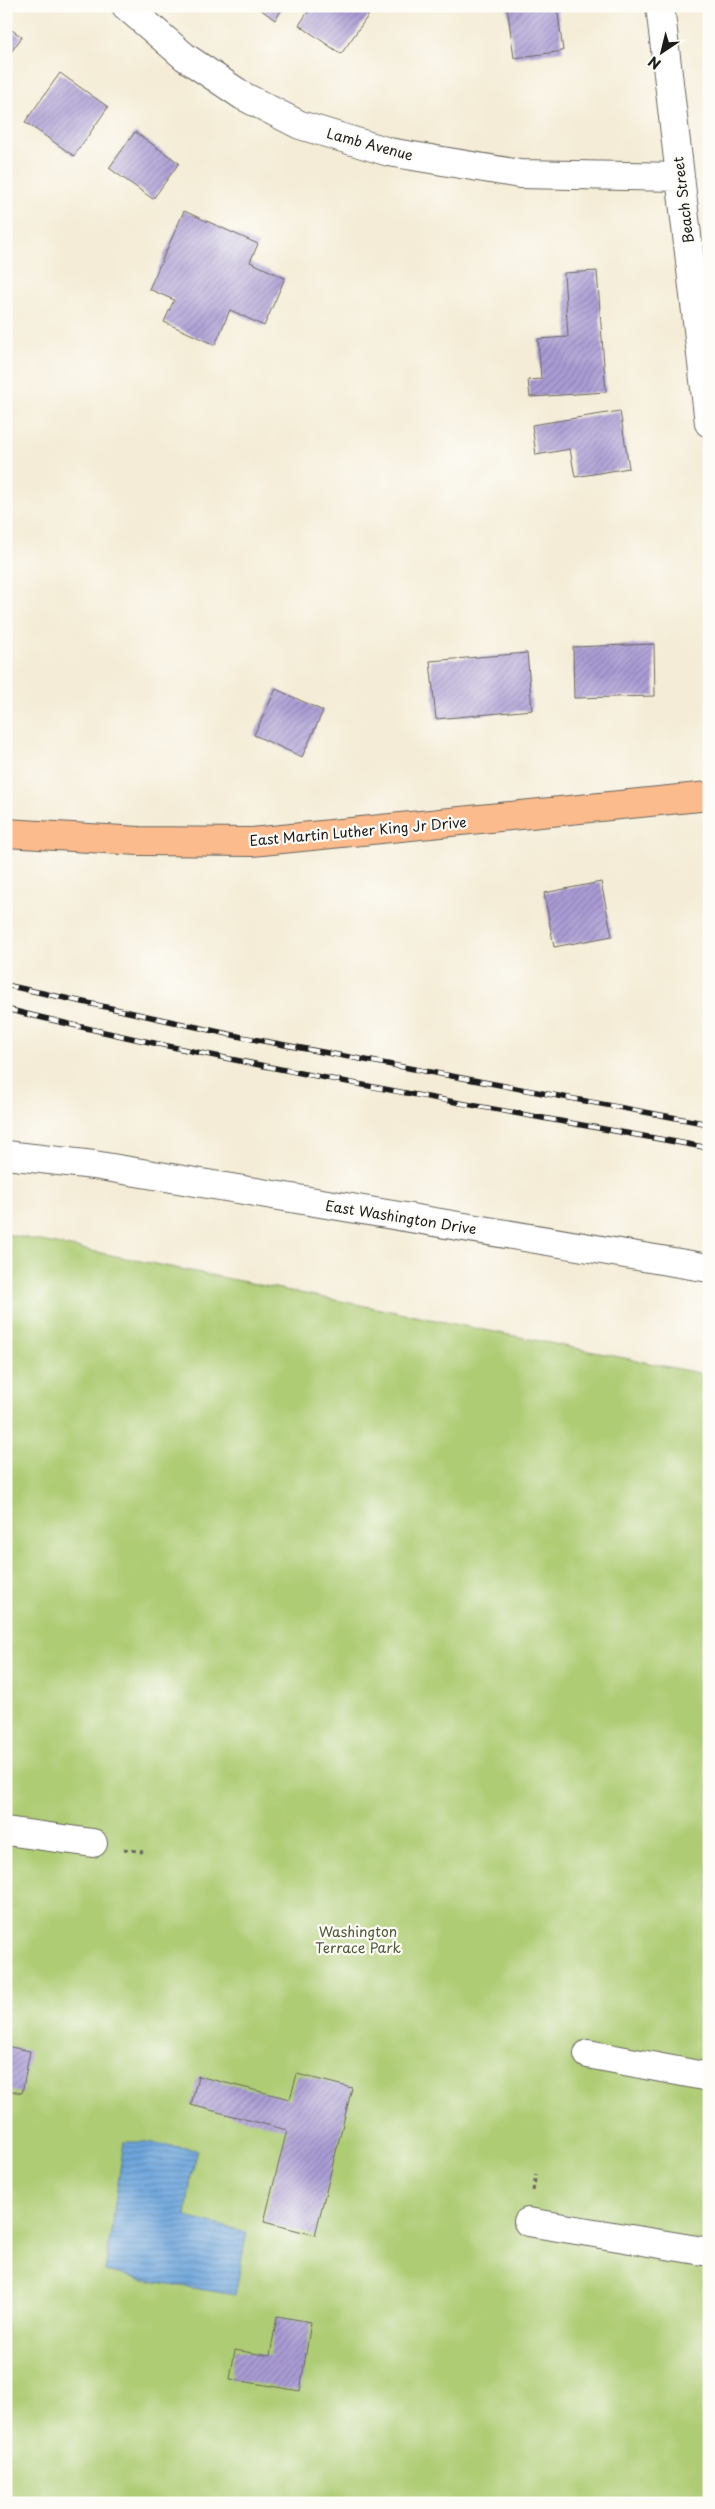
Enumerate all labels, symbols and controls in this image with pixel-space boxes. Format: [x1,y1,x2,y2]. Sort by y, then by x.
north arrow [638,28,688,78]
text: N [644,51,665,75]
street label: Lamb Avenue [325,122,416,166]
street label: Beach Street [667,155,699,245]
street label: East Martin Luther King Jr Drive [249,811,467,851]
street label: East Washington Drive [324,1195,478,1239]
park label: Washington Terrace Park [315,1921,401,1958]

